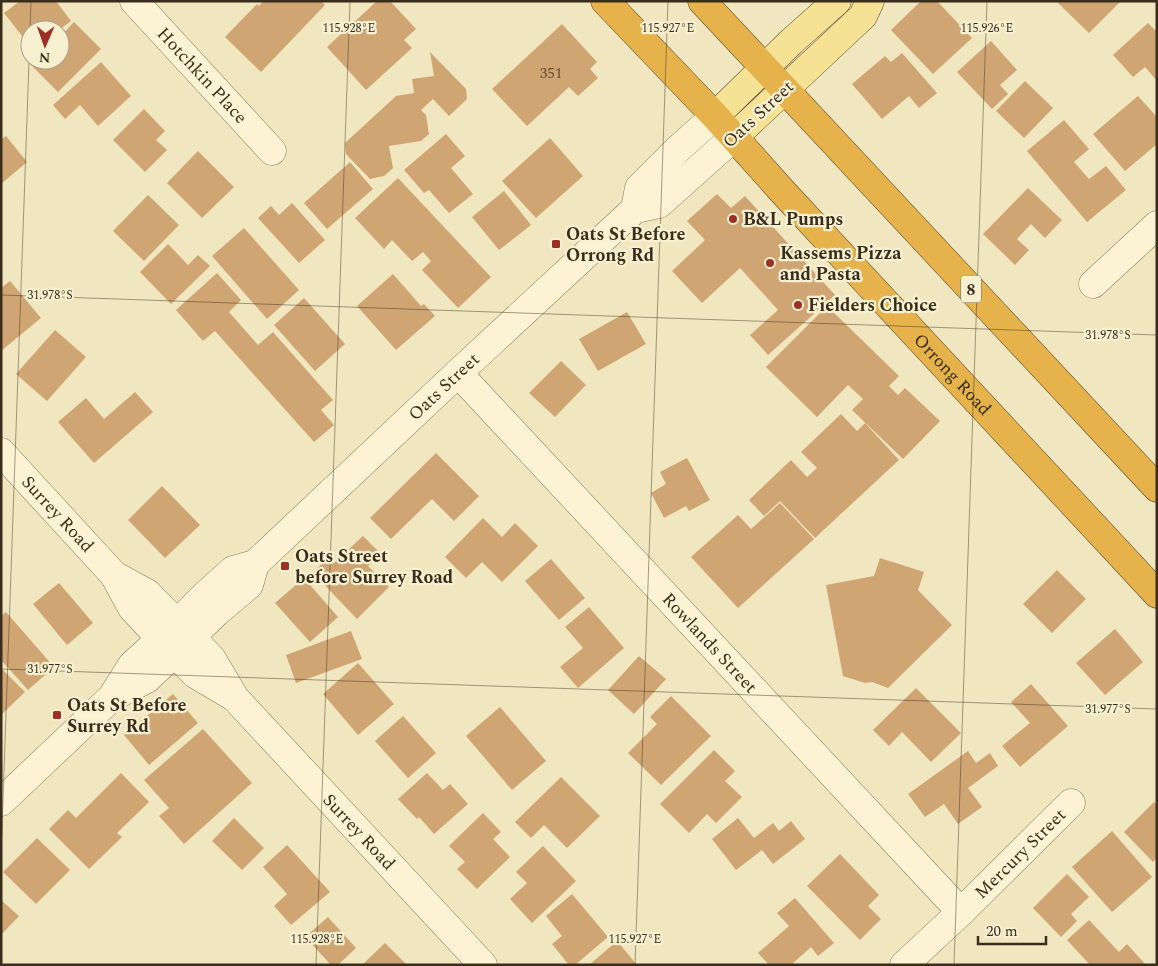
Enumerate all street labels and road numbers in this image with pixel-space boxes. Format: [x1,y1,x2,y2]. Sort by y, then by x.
street label: Hotchkin Place [150,21,254,130]
street label: Oats Street [717,74,800,155]
road number: 8 [961,276,981,302]
street label: Orrong Road [907,327,997,422]
street label: Oats Street [402,347,486,427]
street label: Surrey Road [15,470,100,559]
street label: Rowlands Street [655,587,763,700]
street label: Surrey Road [316,788,402,877]
street label: Mercury Street [968,802,1072,905]

